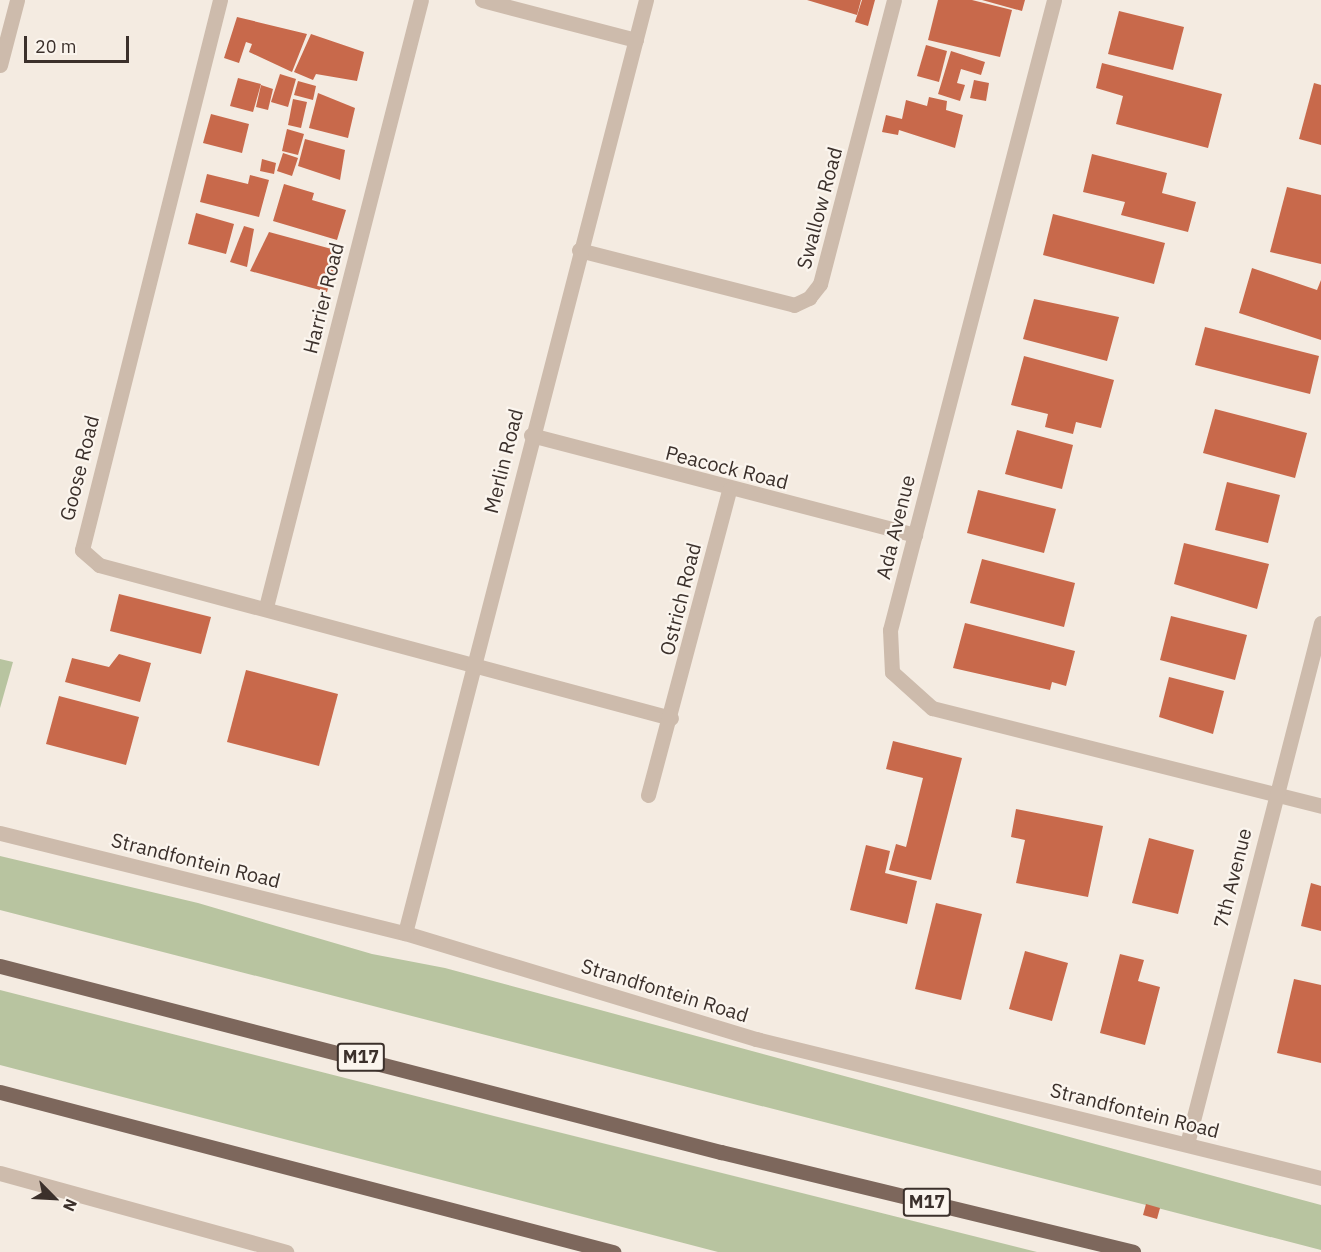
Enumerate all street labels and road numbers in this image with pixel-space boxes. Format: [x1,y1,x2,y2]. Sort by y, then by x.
street label: Swallow Road [791,144,847,272]
street label: Harrier Road [298,240,348,356]
street label: Merlin Road [478,406,528,516]
street label: Goose Road [54,413,104,523]
street label: Peacock Road [663,440,791,494]
street label: Ada Avenue [870,472,920,582]
street label: Ostrich Road [654,540,706,658]
street label: 7th Avenue [1208,826,1256,930]
street label: Strandfontein Road [109,827,283,893]
street label: Strandfontein Road [579,953,751,1027]
road number: M17 [336,1042,386,1072]
street label: Strandfontein Road [1048,1077,1222,1143]
road number: M17 [902,1187,952,1217]

